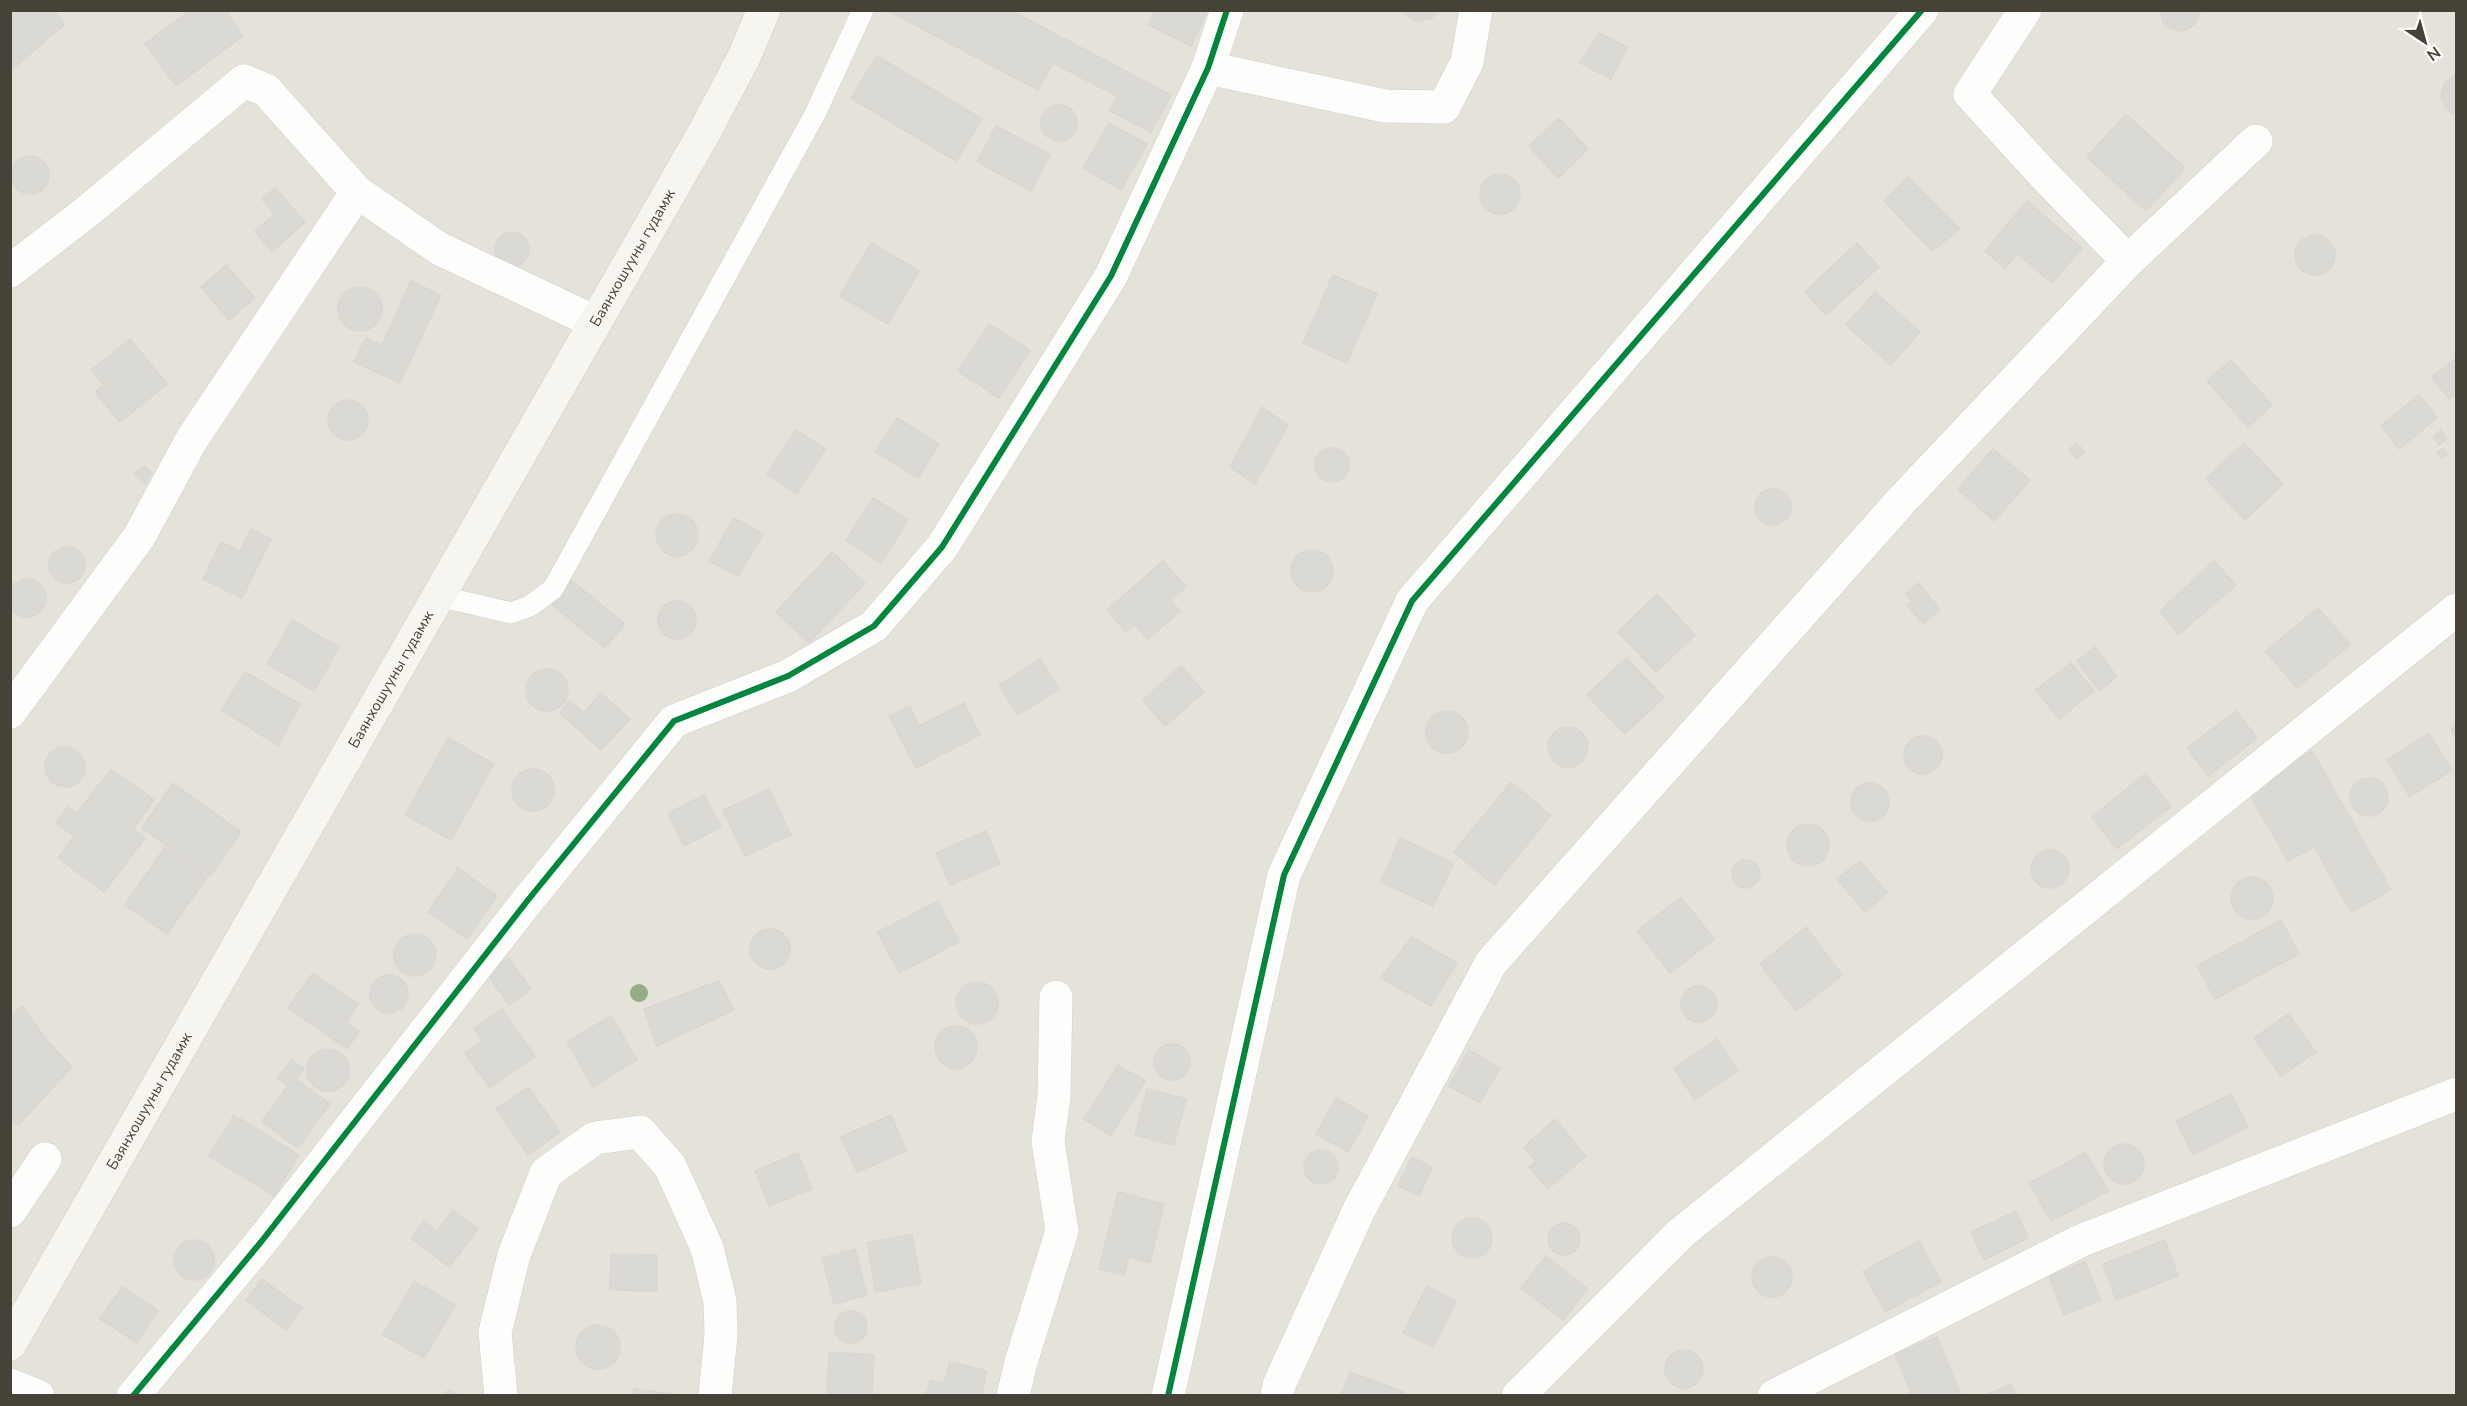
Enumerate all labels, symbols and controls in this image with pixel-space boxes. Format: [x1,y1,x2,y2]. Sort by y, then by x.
north arrow [2395,12,2455,72]
text: N [2422,41,2445,66]
street label: Баянхошууны гудамж [585,185,680,330]
street label: Баянхошууны гудамж [343,607,438,752]
street label: Баянхошууны гудамж [102,1028,197,1174]

